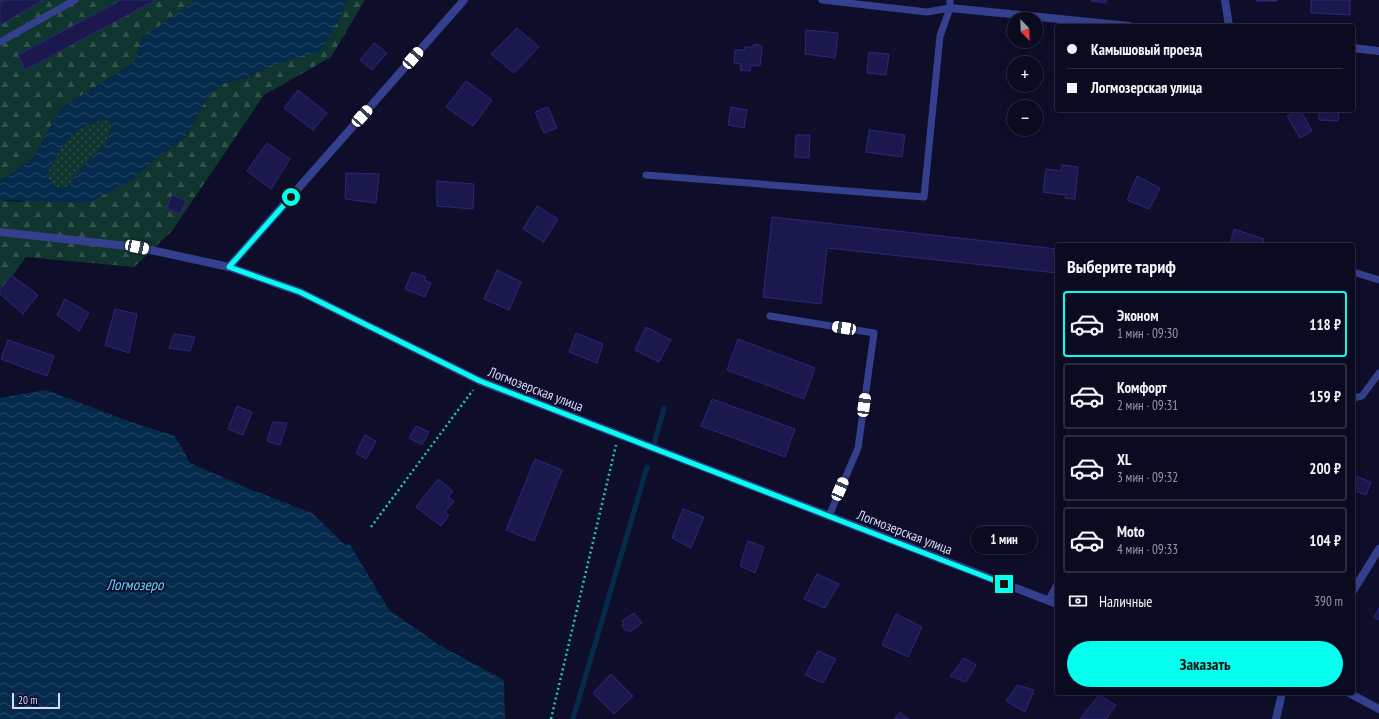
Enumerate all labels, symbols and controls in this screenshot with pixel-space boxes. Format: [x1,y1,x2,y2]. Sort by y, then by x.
north arrow [1007,12,1043,48]
map controls [1007,12,1043,136]
text: Камышовый проезд [1091,40,1202,59]
car [401,45,425,71]
button: + [1007,56,1043,92]
text: Логмозерская улица [1091,78,1202,97]
button: − [1007,100,1043,136]
car [350,103,374,129]
route start [282,188,300,206]
car [124,239,150,255]
text: Выберите тариф [1067,255,1176,278]
icon: car [1069,306,1105,342]
text: Эконом [1117,306,1158,325]
text: 118 ₽ [1309,315,1341,334]
car [831,320,857,336]
text: 1 мин · 09:30 [1117,325,1178,342]
street label: Логмозерская улица [485,362,586,415]
icon: car [1069,378,1105,414]
text: Комфорт [1117,378,1167,397]
text: 159 ₽ [1309,387,1341,406]
car [856,392,872,418]
text: 2 мин · 09:31 [1117,397,1178,414]
icon: car [1069,450,1105,486]
text: XL [1117,450,1131,469]
text: 200 ₽ [1309,459,1341,478]
text: 3 мин · 09:32 [1117,469,1178,486]
car [830,476,850,502]
street label: Логмозерская улица [854,505,955,558]
icon: car [1069,522,1105,558]
text: Moto [1117,522,1145,541]
callout: 1 мин [971,526,1037,554]
text: 1 мин [990,531,1018,548]
text: 104 ₽ [1309,531,1341,550]
text: 4 мин · 09:33 [1117,541,1178,558]
water label: Логмозеро [105,575,165,594]
route end [995,575,1013,593]
icon: cash [1067,590,1089,612]
text: Наличные [1099,592,1152,611]
text: 390 m [1314,593,1343,610]
button: Заказать [1067,641,1343,687]
scale bar [12,691,60,710]
text: 20 m [18,693,37,707]

